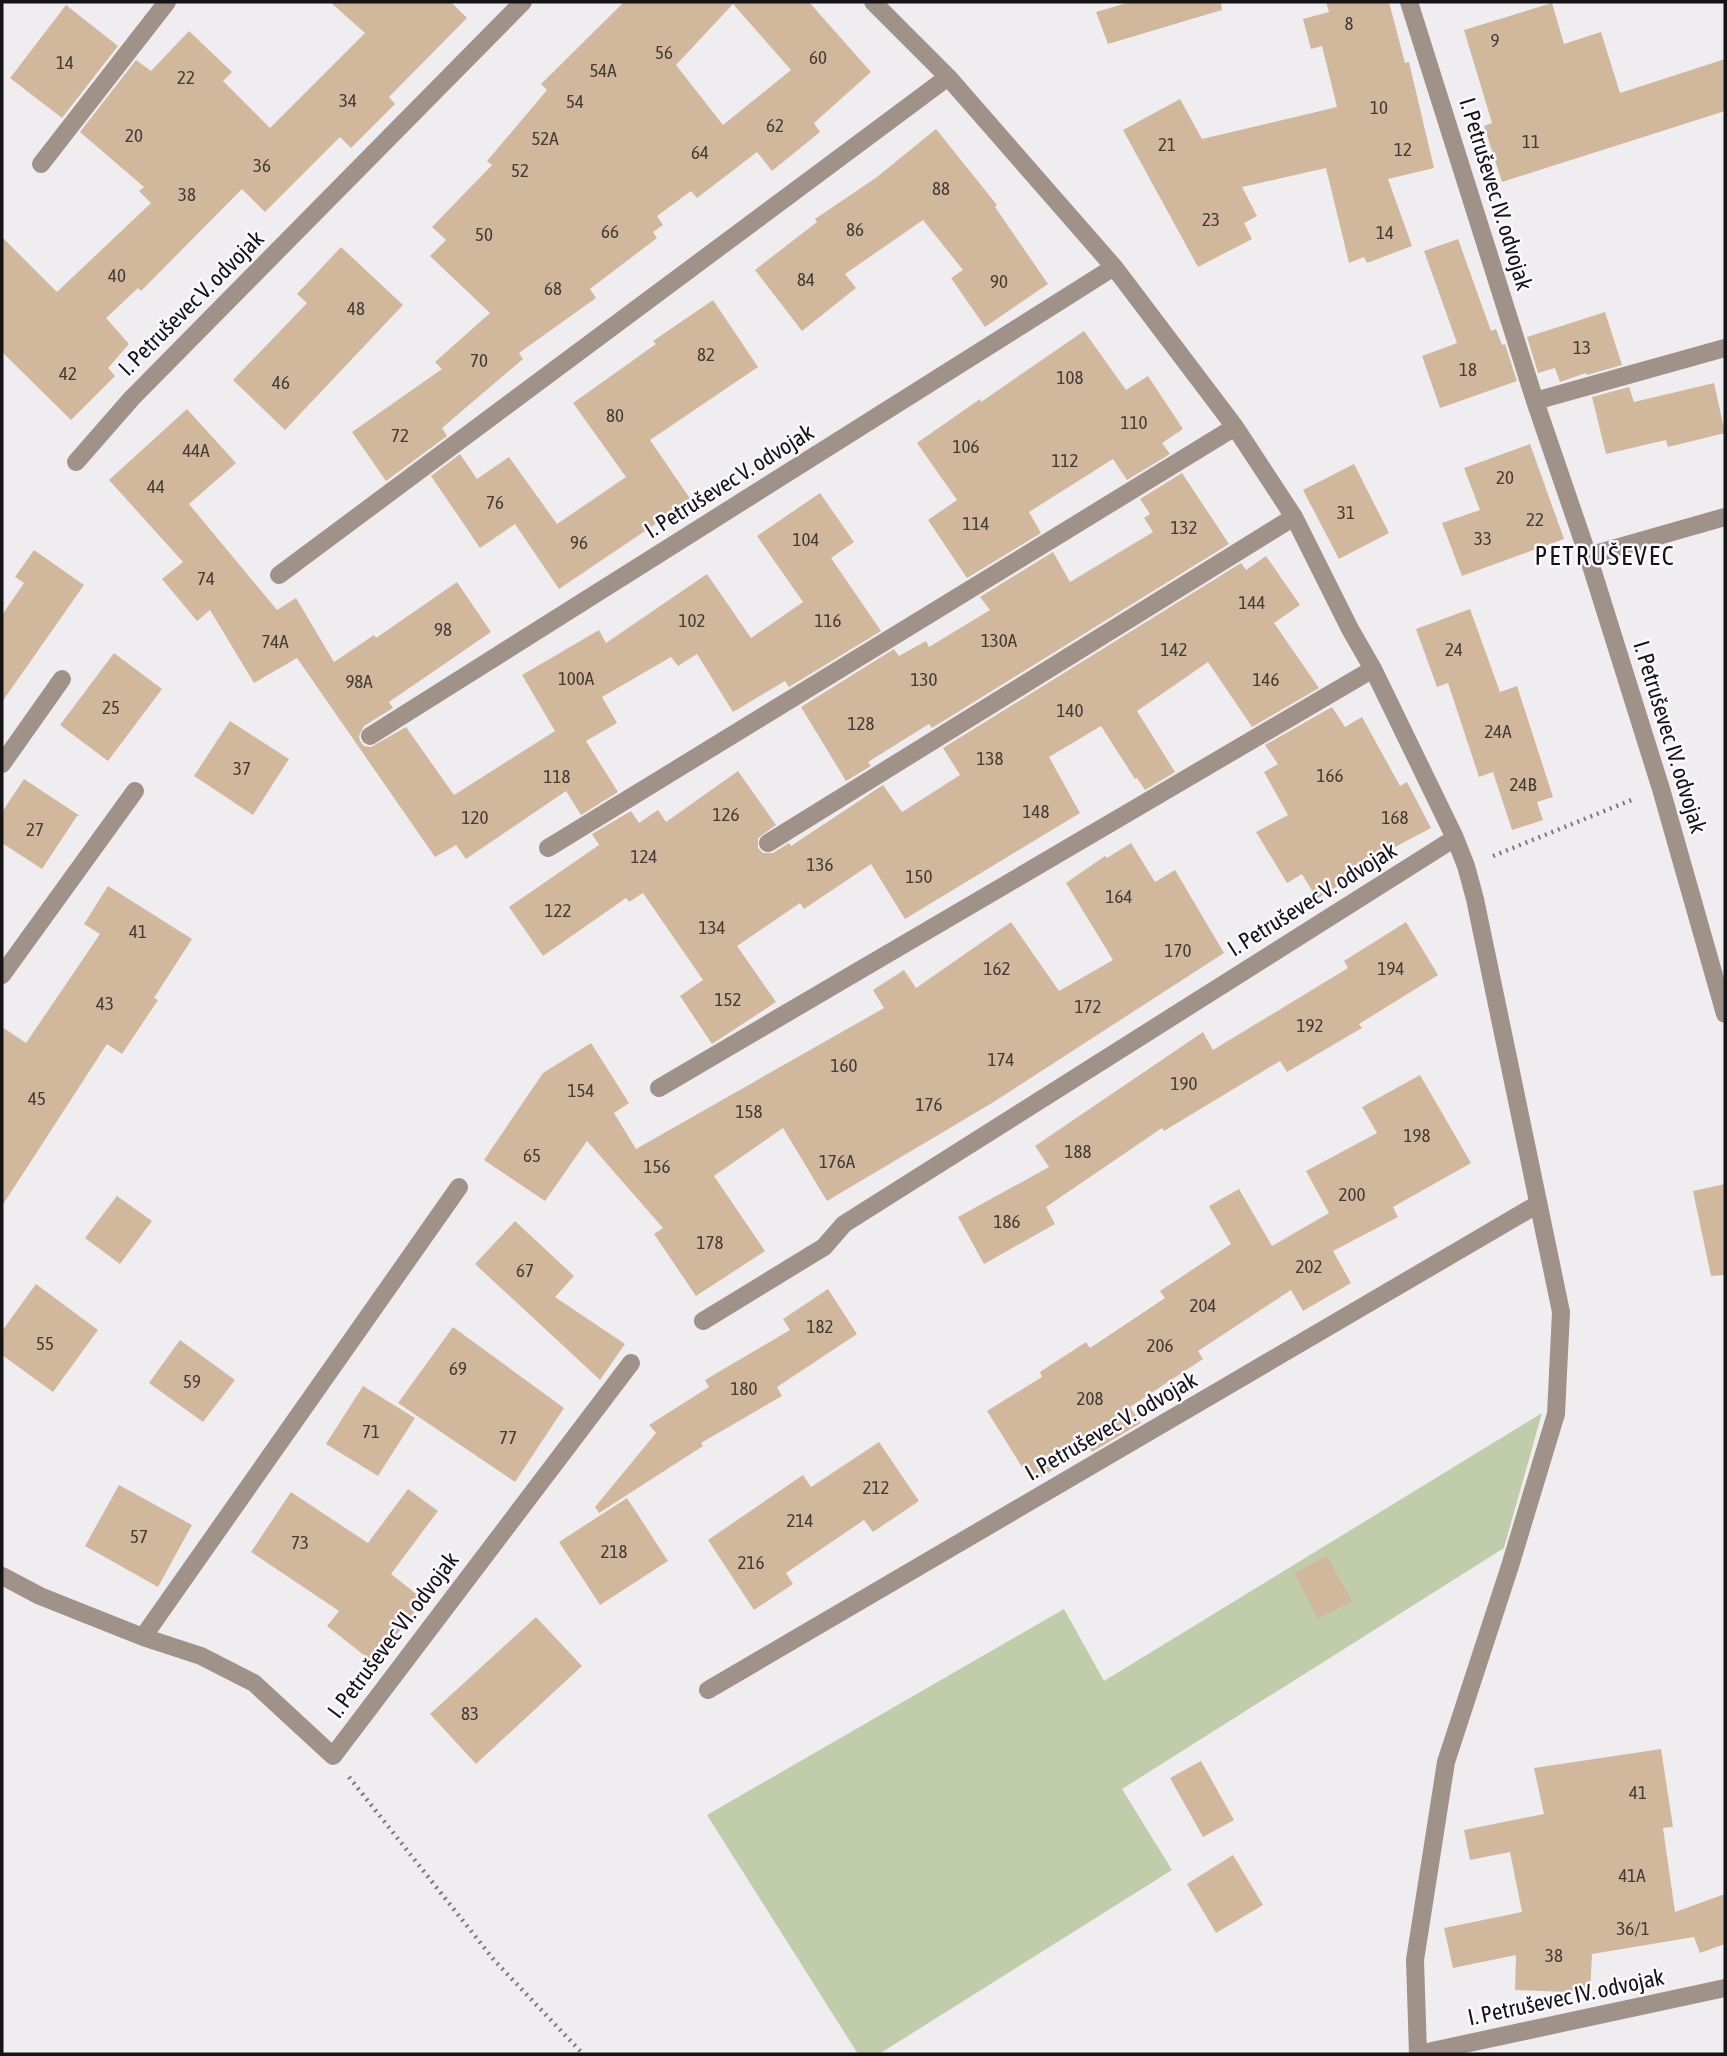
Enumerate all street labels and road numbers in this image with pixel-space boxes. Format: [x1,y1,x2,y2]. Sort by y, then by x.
street label: I. Petruševec IV. odvojak [1454,95,1538,293]
street label: I. Petruševec V. odvojak [113,225,269,381]
street label: I. Petruševec V. odvojak [640,419,818,543]
street label: I. Petruševec IV. odvojak [1628,638,1712,836]
street label: I. Petruševec V. odvojak [1223,837,1401,961]
street label: I. Petruševec V. odvojak [1020,1366,1202,1486]
street label: I. Petruševec VI. odvojak [322,1547,464,1723]
street label: I. Petruševec IV. odvojak [1465,1963,1667,2031]

